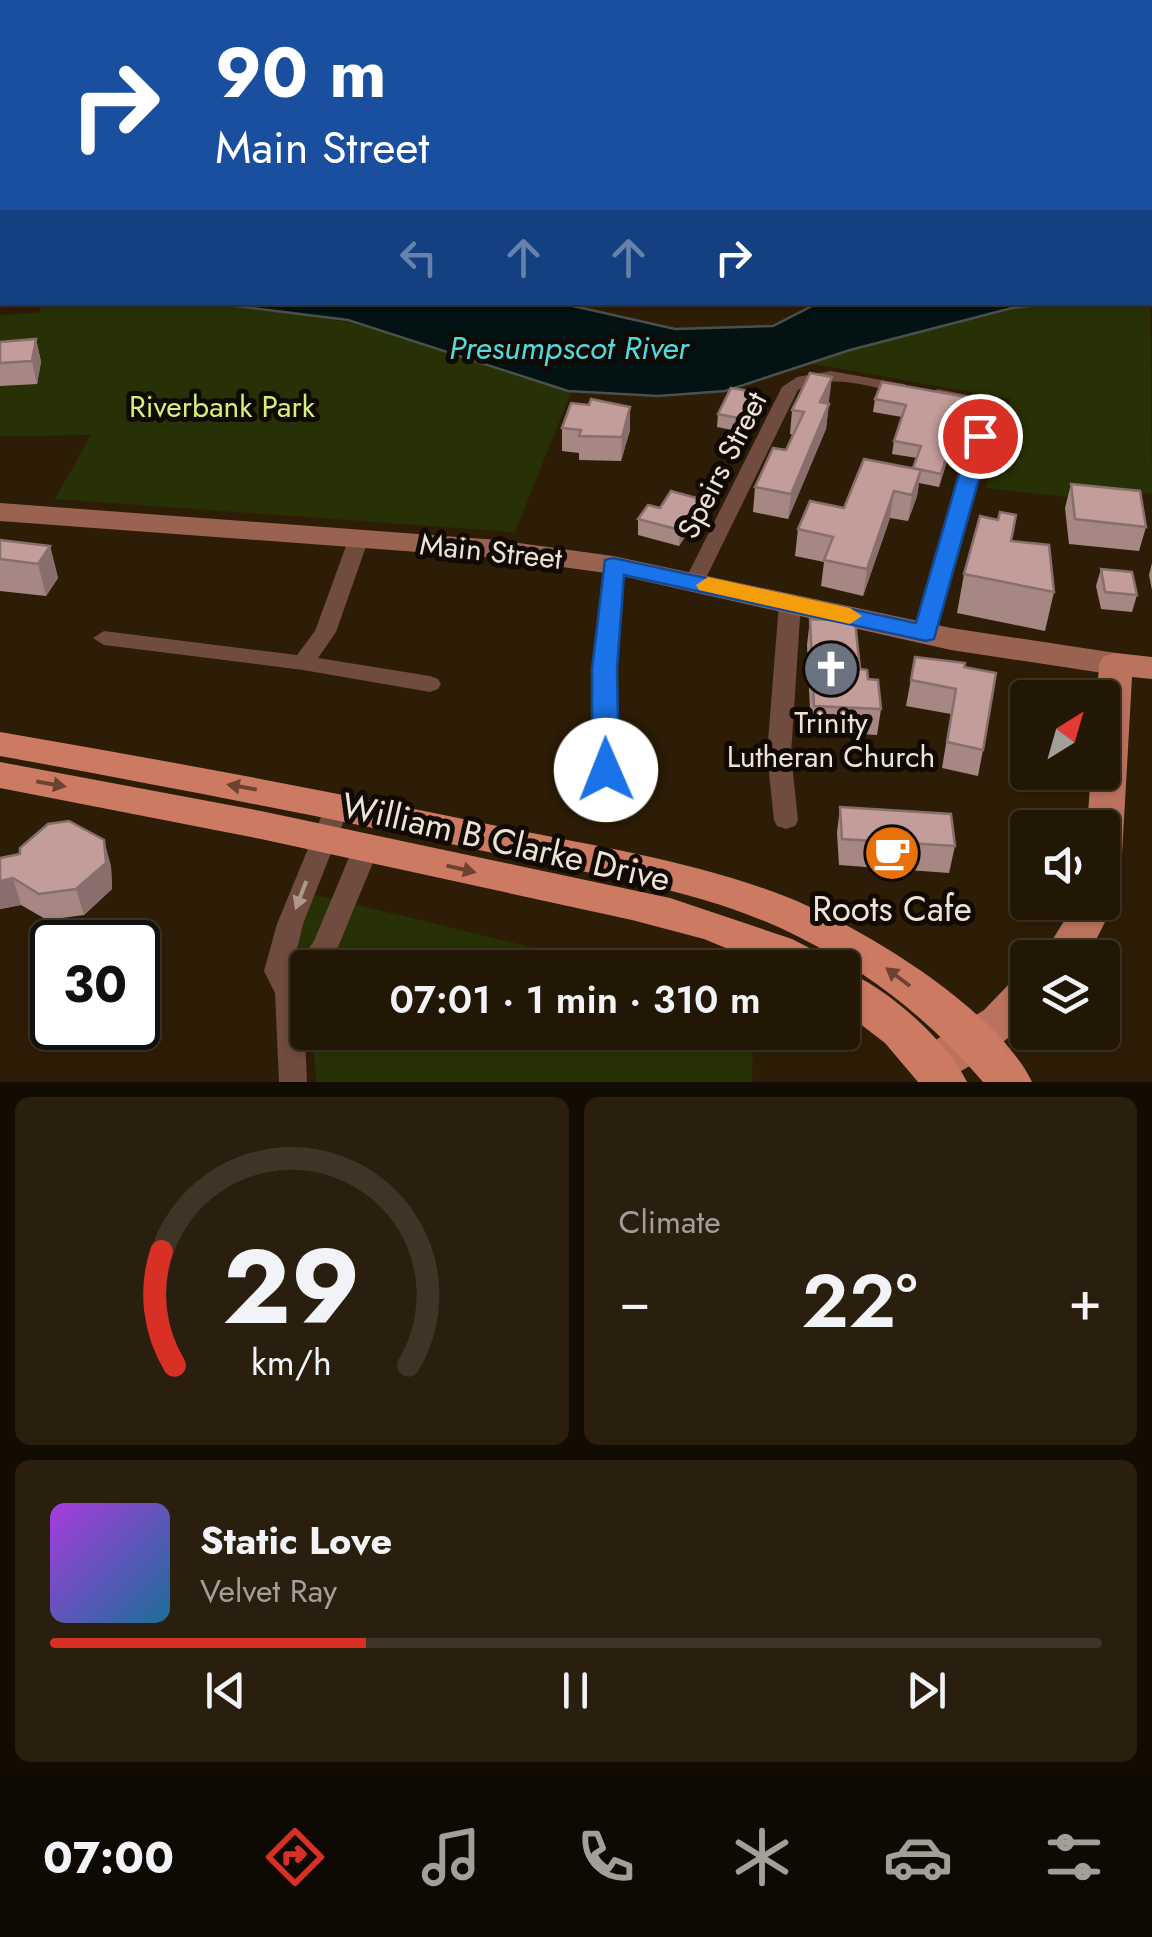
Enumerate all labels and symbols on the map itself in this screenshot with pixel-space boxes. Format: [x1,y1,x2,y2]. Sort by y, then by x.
water label: Presumpscot River [449,325,691,371]
street label: Speirs Street [667,383,778,546]
park label: Riverbank Park [129,385,316,428]
pin [938,394,1023,479]
street label: Main Street [418,522,565,580]
church icon: Trinity Lutheran Church [801,639,861,699]
north arrow [1010,680,1120,790]
place label: Trinity Lutheran Church [727,701,935,778]
position arrow [554,718,658,822]
one-way arrow [35,777,67,792]
one-way arrow [226,779,258,794]
street label: William B Clarke Drive [337,780,675,904]
cafe icon: Roots Cafe [862,823,922,883]
one-way arrow [446,862,477,877]
one-way arrow [292,880,308,910]
place label: Roots Cafe [812,884,972,934]
speed limit sign: 30 [30,920,160,1050]
one-way arrow [885,968,911,988]

